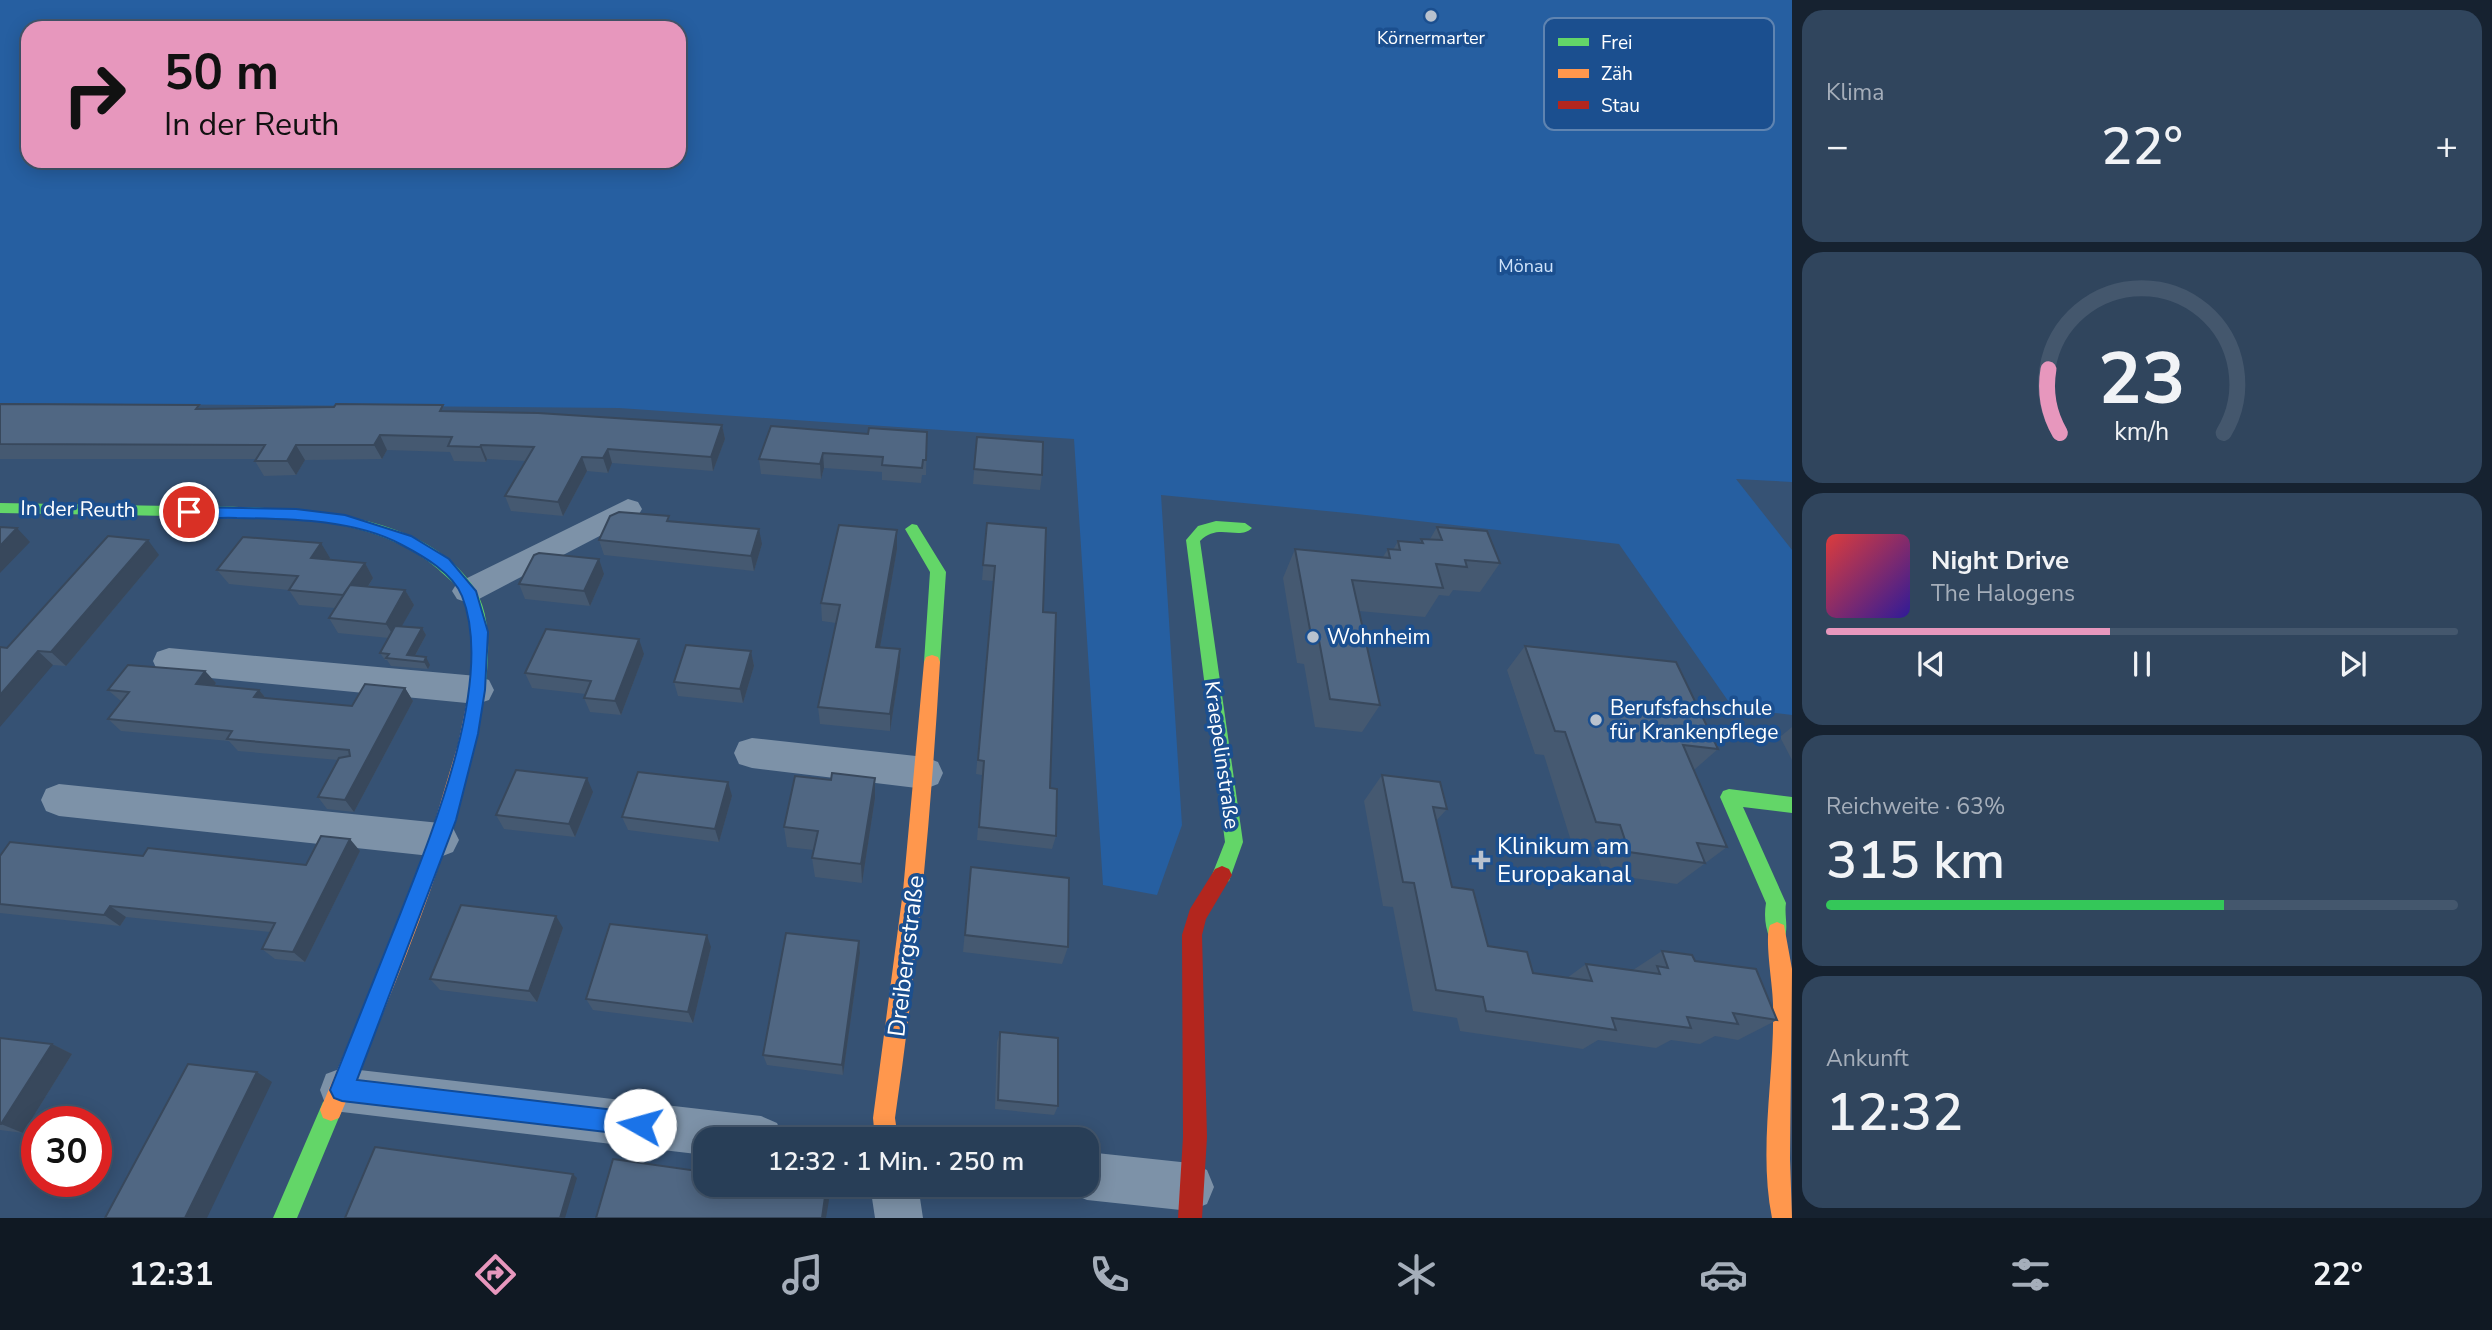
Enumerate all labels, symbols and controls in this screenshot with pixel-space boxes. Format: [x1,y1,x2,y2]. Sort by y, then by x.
marker: Körnermarter [1423,8,1439,24]
legend [1544,18,1774,130]
place label: Körnermarter [1377,26,1485,50]
text: Frei [1601,30,1632,56]
text: 50 m [164,39,279,106]
icon: right [49,49,140,140]
text: Zäh [1601,61,1633,87]
text: Klima [1826,77,1884,108]
text: Stau [1601,93,1640,119]
text: In der Reuth [164,103,339,146]
text: 22° [2101,111,2183,182]
text: − [1826,121,1849,172]
text: + [2435,121,2458,172]
park label: Mönau [1498,254,1554,278]
text: 23 [2098,330,2186,430]
text: km/h [2114,415,2170,449]
pin [159,482,219,542]
icon: arrive [170,493,208,531]
street label: In der Reuth [20,494,136,524]
text: Night Drive [1931,543,2069,578]
text: The Halogens [1931,578,2075,609]
place label: Wohnheim [1327,623,1430,651]
marker: Wohnheim [1305,629,1321,645]
icon: previous [1912,645,1950,683]
icon: pause [2123,645,2161,683]
icon: next [2334,645,2372,683]
street label: Kraepelinstraße [1198,679,1246,831]
place label: Berufsfachschule für Krankenpflege [1610,694,1779,746]
marker: Berufsfachschule für Krankenpflege [1588,712,1604,728]
text: Reichweite · 63% [1826,791,2005,822]
text: 315 km [1826,825,2005,896]
place label: Klinikum am Europakanal [1497,830,1631,890]
marker: Klinikum am Europakanal [1471,850,1491,870]
street label: Dreibergstraße [880,873,932,1039]
text: Ankunft [1826,1043,1908,1074]
text: 12:32 [1826,1077,1963,1148]
position arrow [603,1088,677,1162]
speed limit sign: 30 [21,1106,112,1197]
text: 12:32 · 1 Min. · 250 m [768,1144,1024,1179]
icon: directions [471,1250,520,1299]
icon: music [778,1250,827,1299]
icon: phone [1085,1250,1134,1299]
icon: climate [1392,1250,1441,1299]
icon: car [1699,1250,1748,1299]
icon: filters [2006,1250,2055,1299]
text: 12:31 [129,1253,214,1296]
text: 22° [2312,1253,2363,1296]

